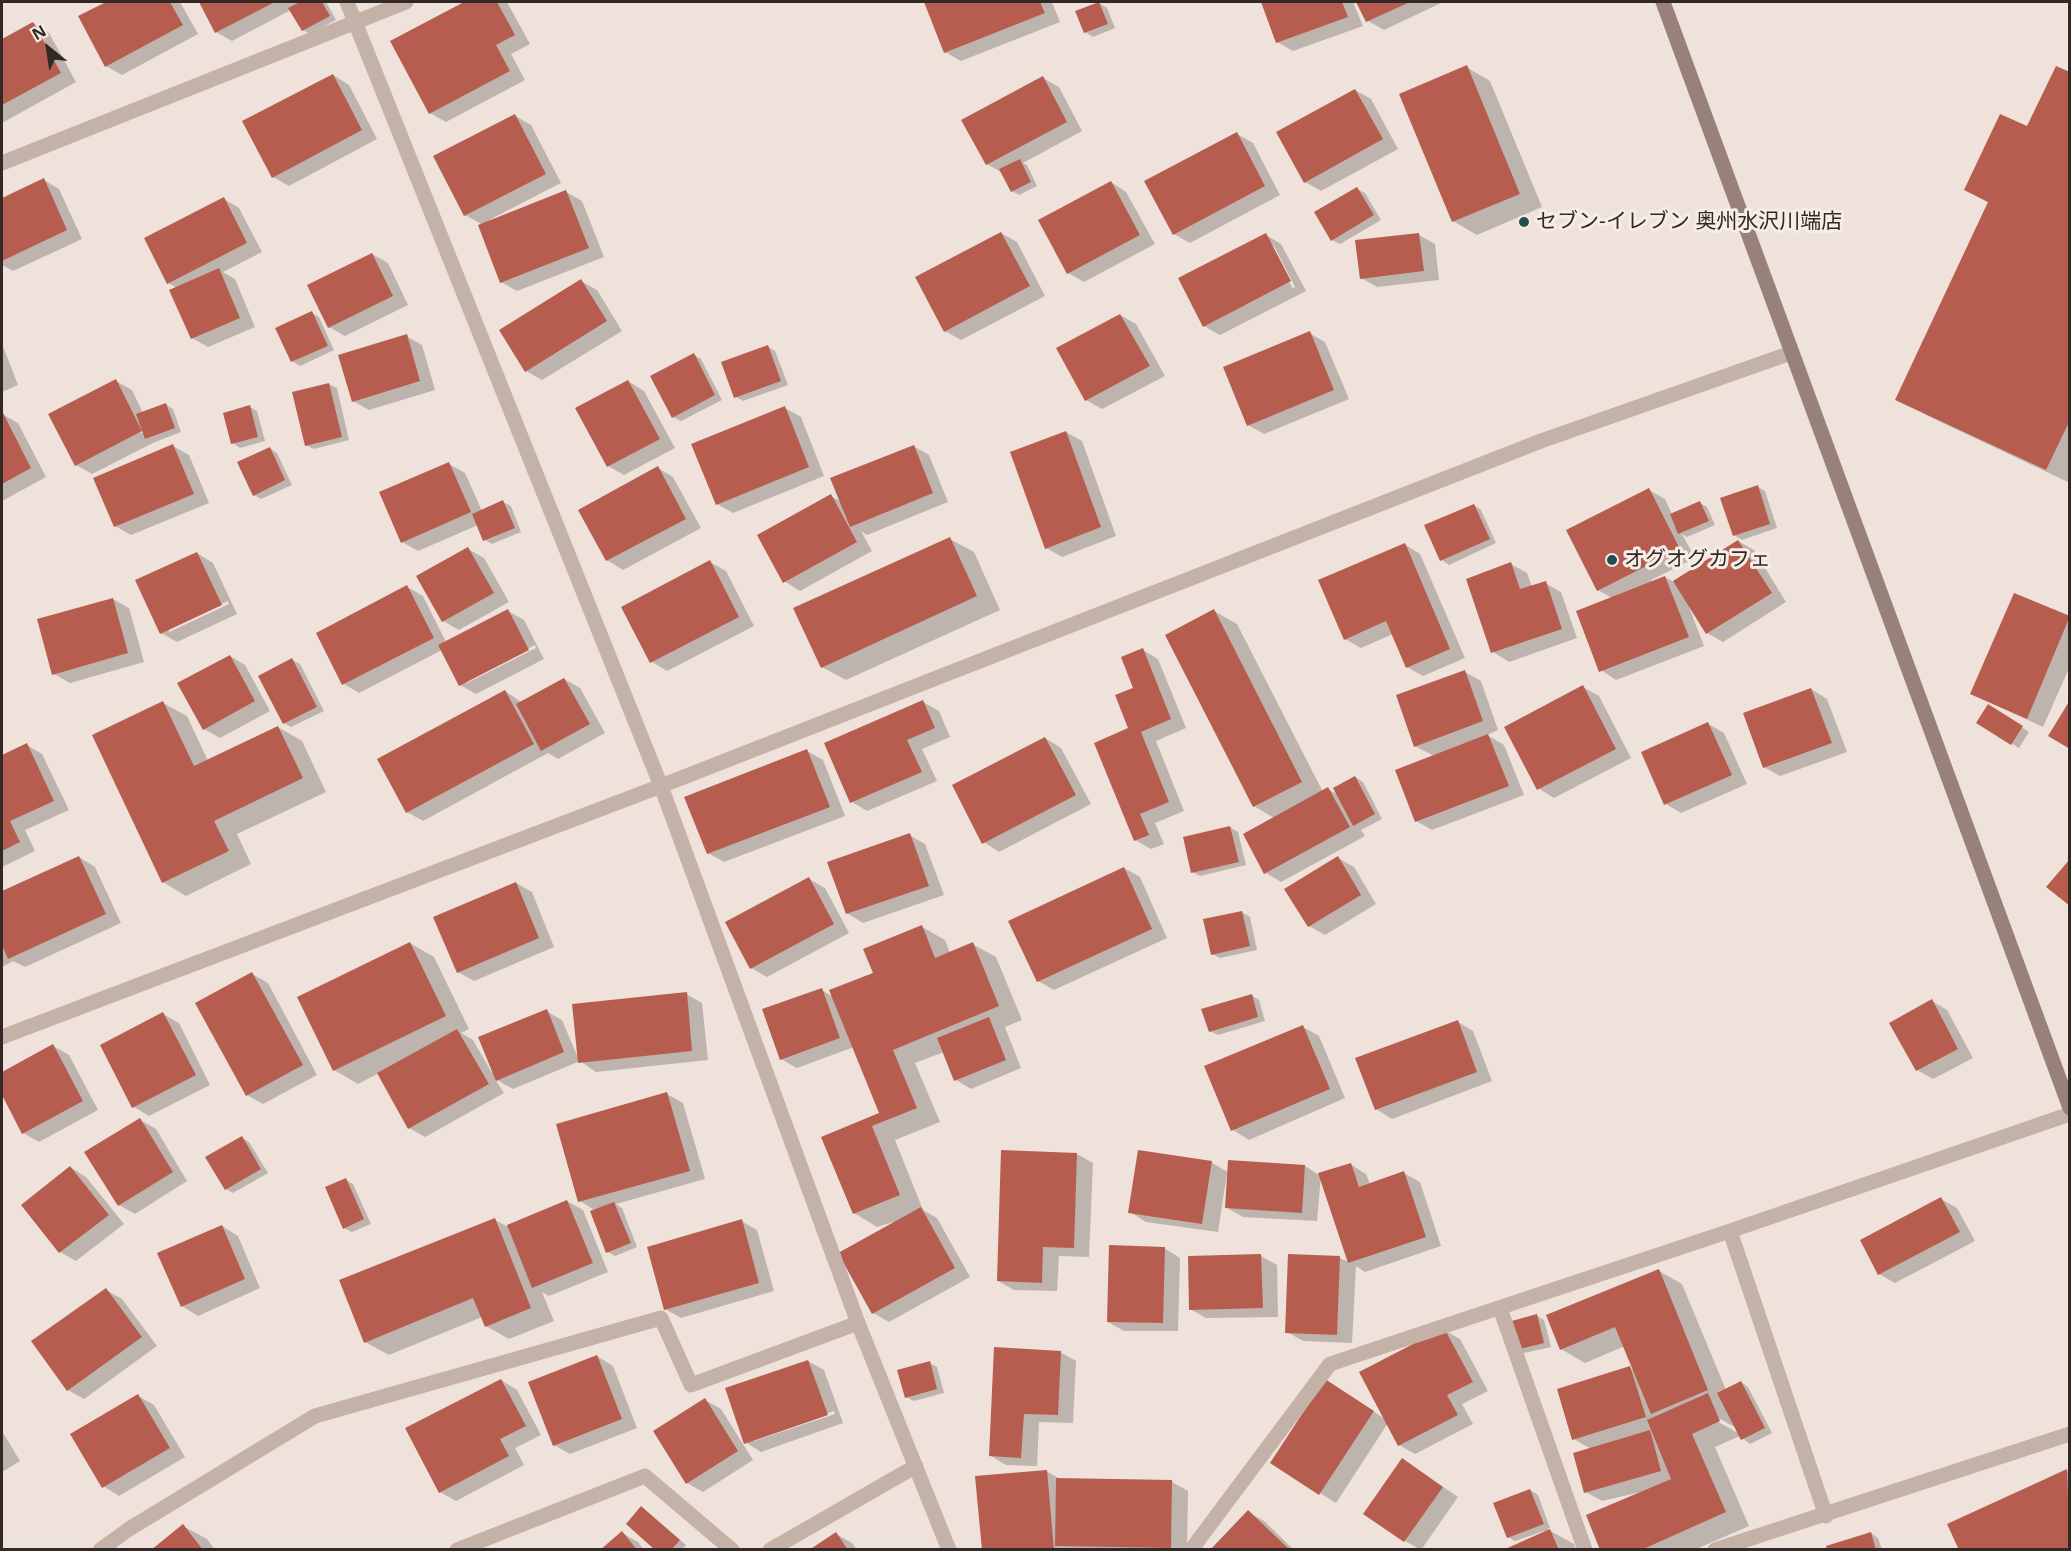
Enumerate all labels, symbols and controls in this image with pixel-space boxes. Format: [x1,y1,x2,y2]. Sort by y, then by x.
north arrow [18,18,78,78]
text: N [28,20,50,45]
place label: セブン-イレブン 奥州水沢川端店 [1536,209,1842,235]
marker: セブン-イレブン 奥州水沢川端店 [1517,215,1531,229]
place label: オグオグカフェ [1624,547,1771,573]
marker: オグオグカフェ [1605,553,1619,567]

